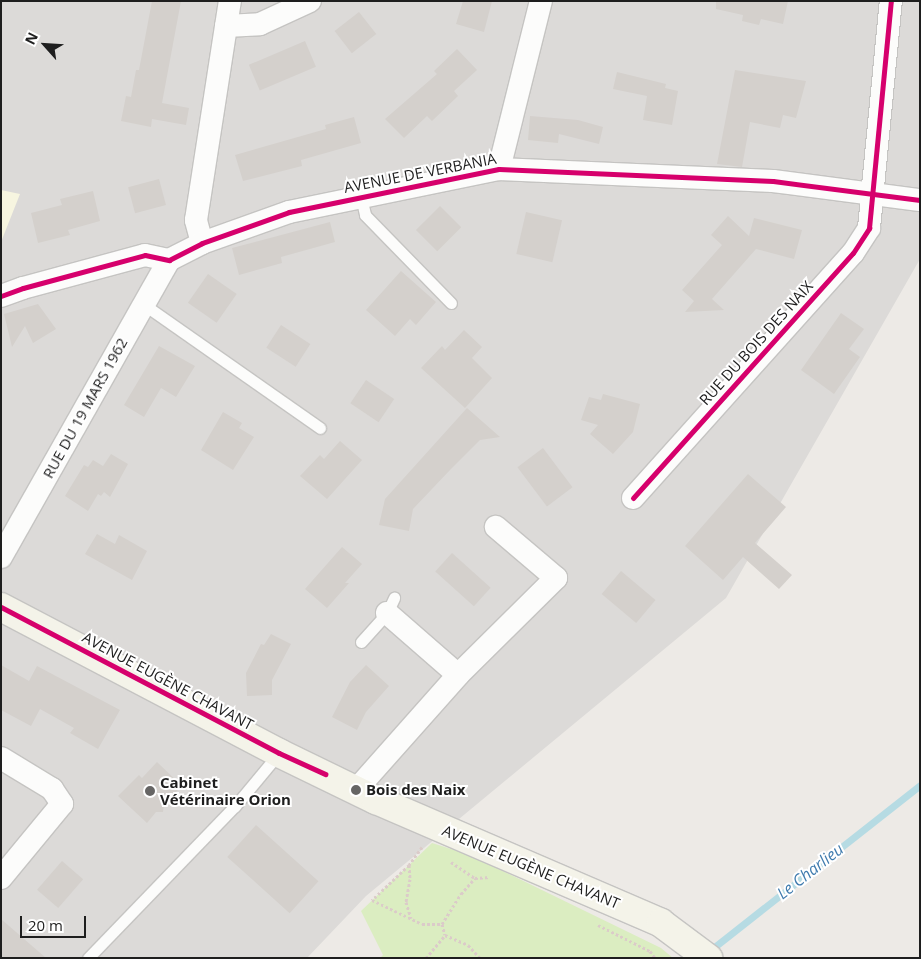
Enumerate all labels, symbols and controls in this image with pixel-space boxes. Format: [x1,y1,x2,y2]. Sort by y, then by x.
north arrow [20,20,70,70]
text: N [20,29,42,47]
street label: AVENUE DE VERBANIA [342,149,498,197]
street label: RUE DU BOIS DES NAIX [696,277,816,409]
street label: RUE DU 19 MARS 1962 [39,335,131,481]
street label: AVENUE EUGÈNE CHAVANT [79,628,257,734]
place label: Cabinet Vétérinaire Orion [160,773,291,808]
place label: Bois des Naix [366,781,466,799]
marker: Bois des Naix [350,784,362,796]
marker: Cabinet Vétérinaire Orion [144,785,156,797]
street label: AVENUE EUGÈNE CHAVANT [439,821,623,913]
water label: Le Charlieu [773,839,847,903]
scale bar [22,906,89,938]
text: 20 m [28,915,63,935]

